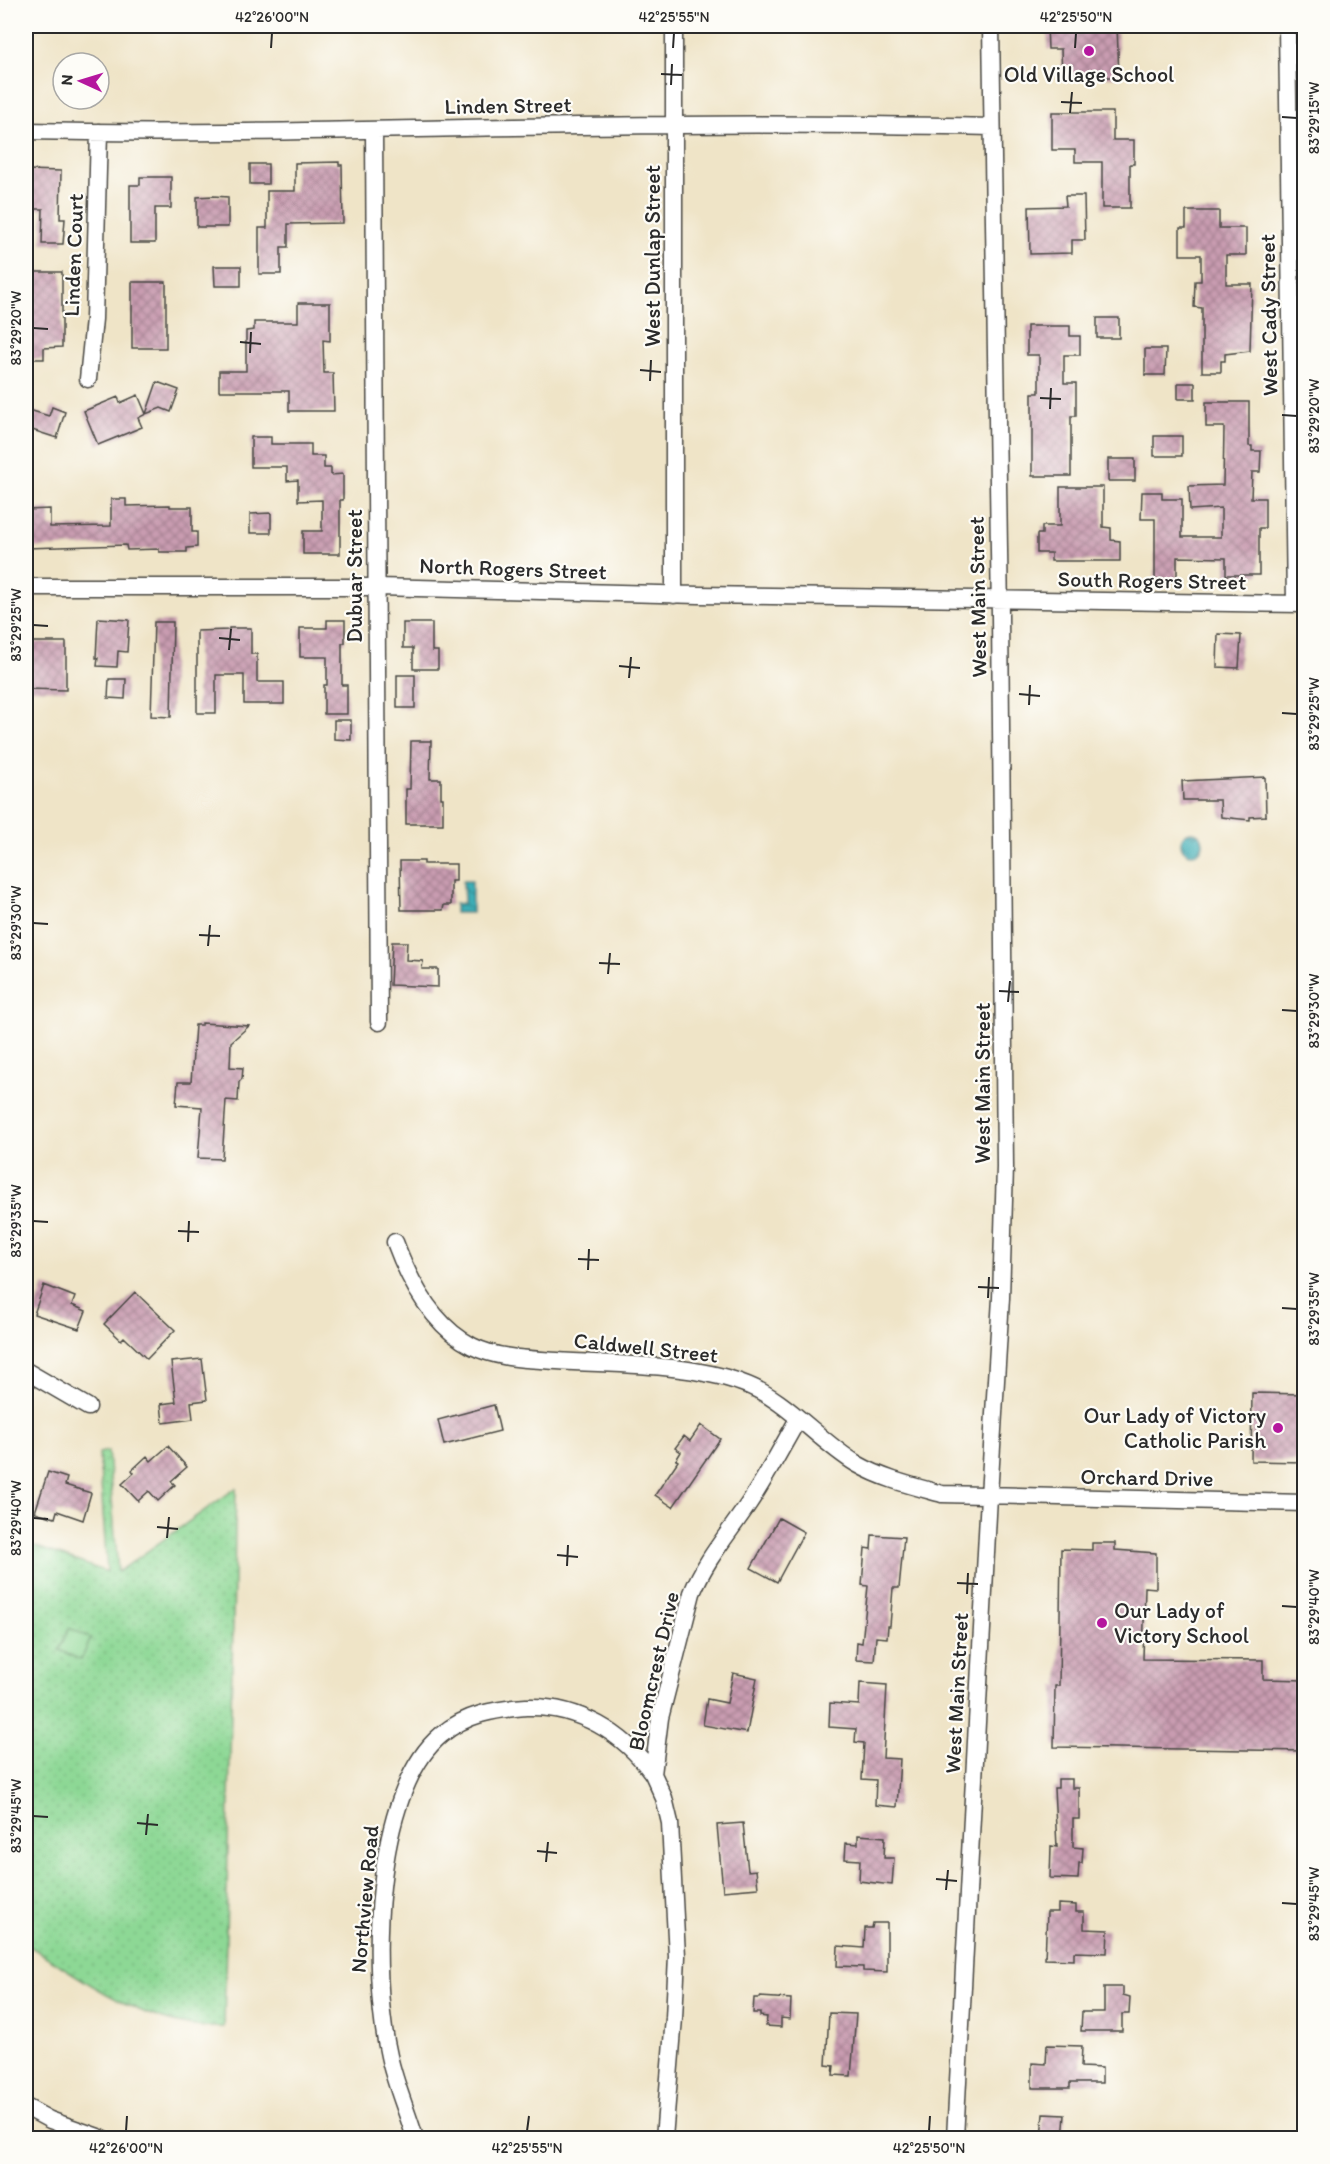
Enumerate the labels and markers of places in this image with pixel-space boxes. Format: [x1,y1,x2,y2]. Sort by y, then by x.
marker: Old Village School [1082,44,1096,58]
place label: Old Village School [1004,61,1174,88]
place label: Our Lady of Victory Catholic Parish [1084,1402,1267,1454]
marker: Our Lady of Victory Catholic Parish [1271,1421,1285,1435]
place label: Our Lady of Victory School [1114,1597,1249,1649]
marker: Our Lady of Victory School [1095,1616,1109,1630]

